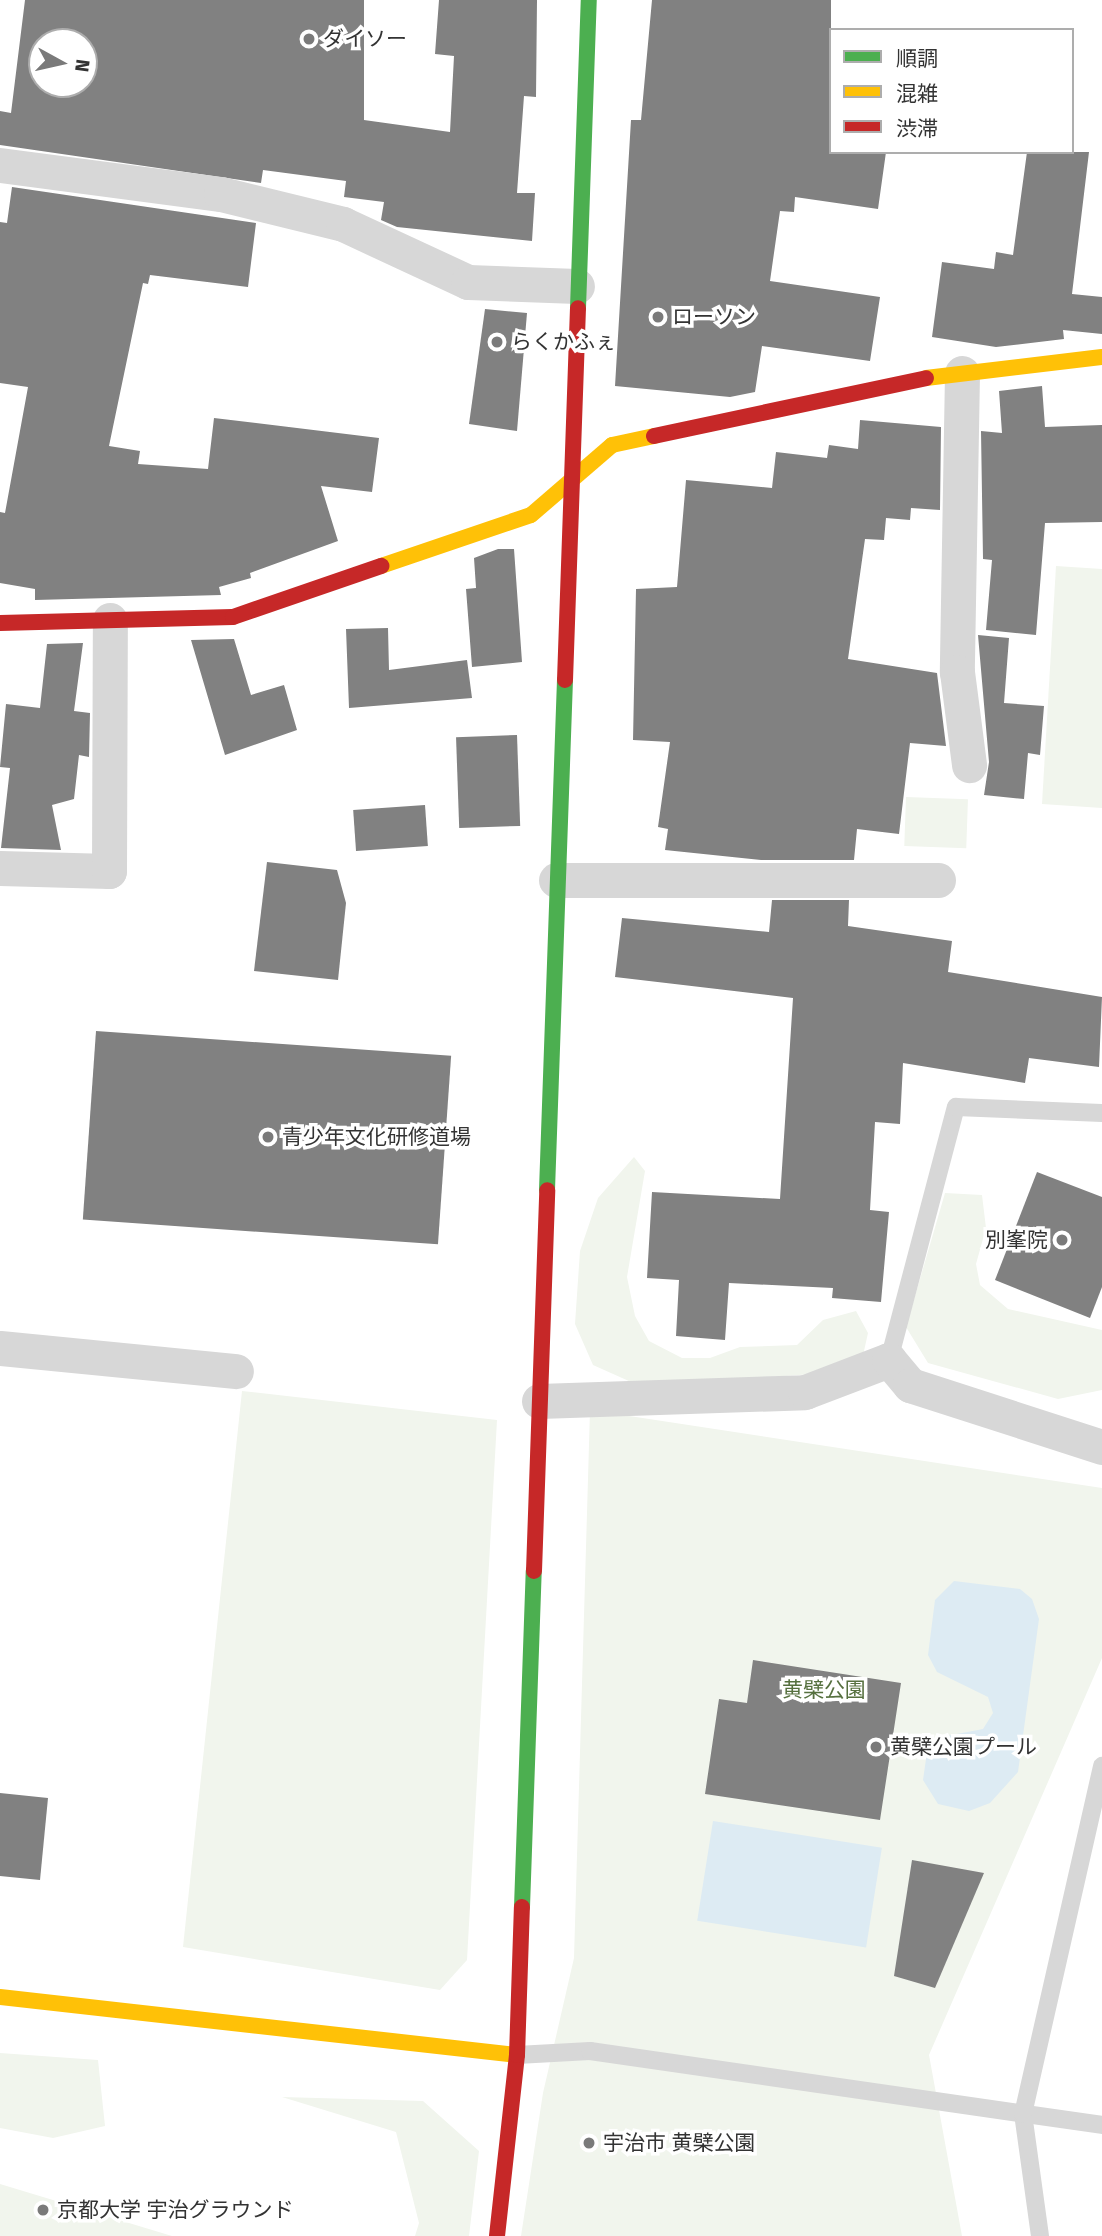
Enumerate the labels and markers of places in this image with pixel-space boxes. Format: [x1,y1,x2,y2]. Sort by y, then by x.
place label: ダイソー [323,26,407,52]
marker: ダイソー [301,31,317,47]
place label: ローソン [672,304,756,330]
marker: ローソン [650,309,666,325]
place label: らくかふぇ [511,329,616,355]
marker: らくかふぇ [489,334,505,350]
place label: 青少年文化研修道場 [282,1124,471,1150]
marker: 青少年文化研修道場 [260,1129,276,1145]
place label: 別峯院 [985,1227,1048,1253]
marker: 別峯院 [1054,1232,1070,1248]
place label: 黄檗公園プール [890,1734,1037,1760]
marker: 黄檗公園プール [868,1739,884,1755]
place label: 宇治市 黄檗公園 [603,2130,756,2156]
marker: 宇治市 黄檗公園 [581,2135,597,2151]
place label: 京都大学 宇治グラウンド [57,2197,294,2223]
marker: 京都大学 宇治グラウンド [35,2202,51,2218]

